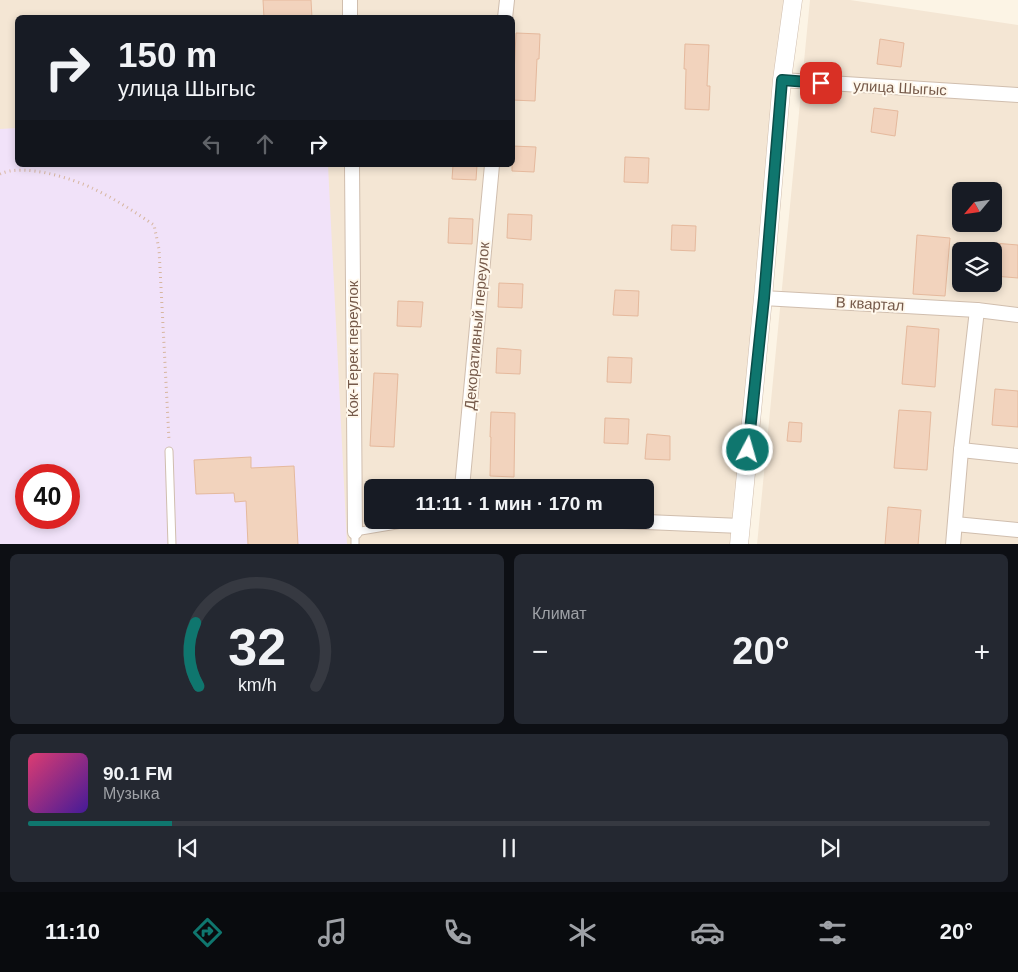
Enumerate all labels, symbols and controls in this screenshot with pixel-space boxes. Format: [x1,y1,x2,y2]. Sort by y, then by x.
icon: right [35,35,100,100]
text: 150 m [118,35,217,74]
pin [800,62,842,104]
icon: arrive [807,69,835,97]
text: улица Шыгыс [118,76,255,101]
street label: улица Шыгыс [853,77,948,98]
icon: left [198,130,226,158]
icon: ahead [251,130,279,158]
icon: right [304,130,332,158]
north arrow [952,182,1002,232]
map controls [952,182,1002,292]
street label: Декоративный переулок [461,241,492,411]
button: layers [952,242,1002,292]
street label: Кок-Терек переулок [344,280,361,417]
street label: В квартал [835,293,905,314]
position arrow [721,423,773,475]
speed limit sign: 40 [15,464,80,529]
text: 11:11 · 1 мин · 170 m [415,493,603,514]
text: Климат [532,605,586,622]
text: 32 [228,618,286,676]
text: 20° [732,630,790,672]
text: − [532,636,548,667]
text: + [974,636,990,667]
text: km/h [238,675,276,695]
text: 90.1 FM [103,763,173,784]
text: Музыка [103,785,160,802]
icon: previous [174,834,202,862]
icon: pause [495,834,523,862]
icon: next [816,834,844,862]
icon: directions [190,915,225,950]
icon: music [315,915,350,950]
icon: phone [440,915,475,950]
icon: climate [565,915,600,950]
icon: car [690,915,725,950]
icon: filters [815,915,850,950]
text: 11:10 [45,919,100,944]
text: 20° [940,919,973,944]

